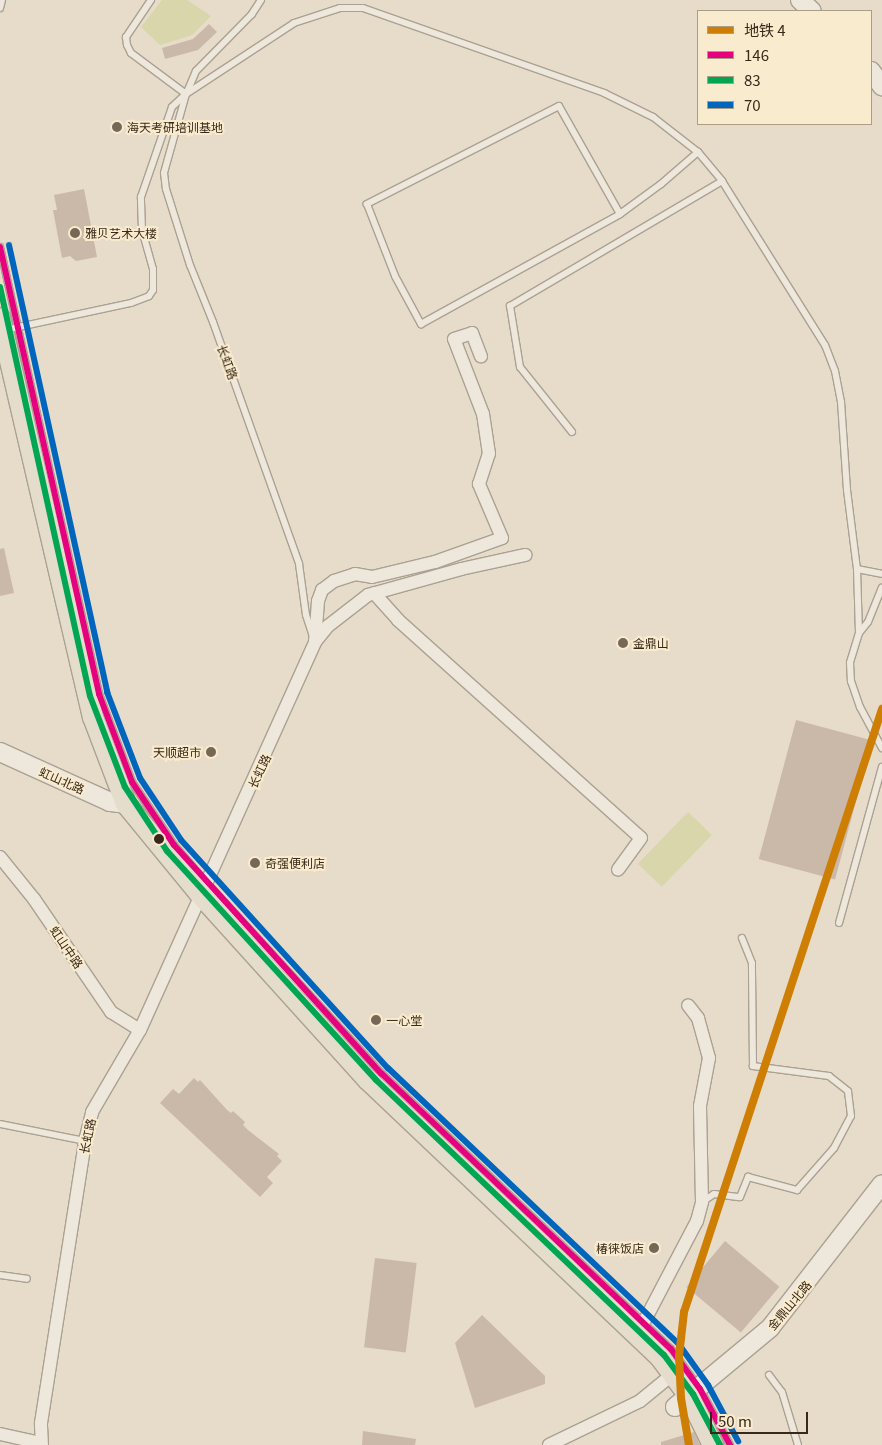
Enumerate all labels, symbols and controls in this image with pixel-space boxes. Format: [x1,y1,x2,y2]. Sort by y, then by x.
legend [697,10,872,125]
text: 地铁 4 [744,19,786,40]
text: 146 [744,44,769,65]
text: 83 [744,69,761,90]
text: 70 [744,94,761,115]
place label: 海天考研培训基地 [127,120,223,134]
marker: 海天考研培训基地 [111,121,123,133]
place label: 雅贝艺术大楼 [85,226,157,240]
marker: 雅贝艺术大楼 [69,227,81,239]
street label: 长虹路 [215,343,241,381]
place label: 金鼎山 [633,636,669,650]
marker: 金鼎山 [617,637,629,649]
place label: 天顺超市 [153,745,201,759]
marker: 天顺超市 [205,746,217,758]
street label: 长虹路 [245,752,273,790]
street label: 虹山北路 [37,764,87,796]
unlabelled marker [154,834,164,844]
place label: 奇强便利店 [265,856,325,870]
marker: 奇强便利店 [249,857,261,869]
street label: 虹山中路 [48,923,86,971]
place label: 一心堂 [386,1013,422,1027]
marker: 一心堂 [370,1014,382,1026]
street label: 长虹路 [76,1117,98,1155]
place label: 椿徕饭店 [596,1241,644,1255]
marker: 椿徕饭店 [648,1242,660,1254]
street label: 金鼎山北路 [764,1277,814,1333]
scale bar [712,1402,810,1434]
text: 50 m [718,1410,752,1431]

